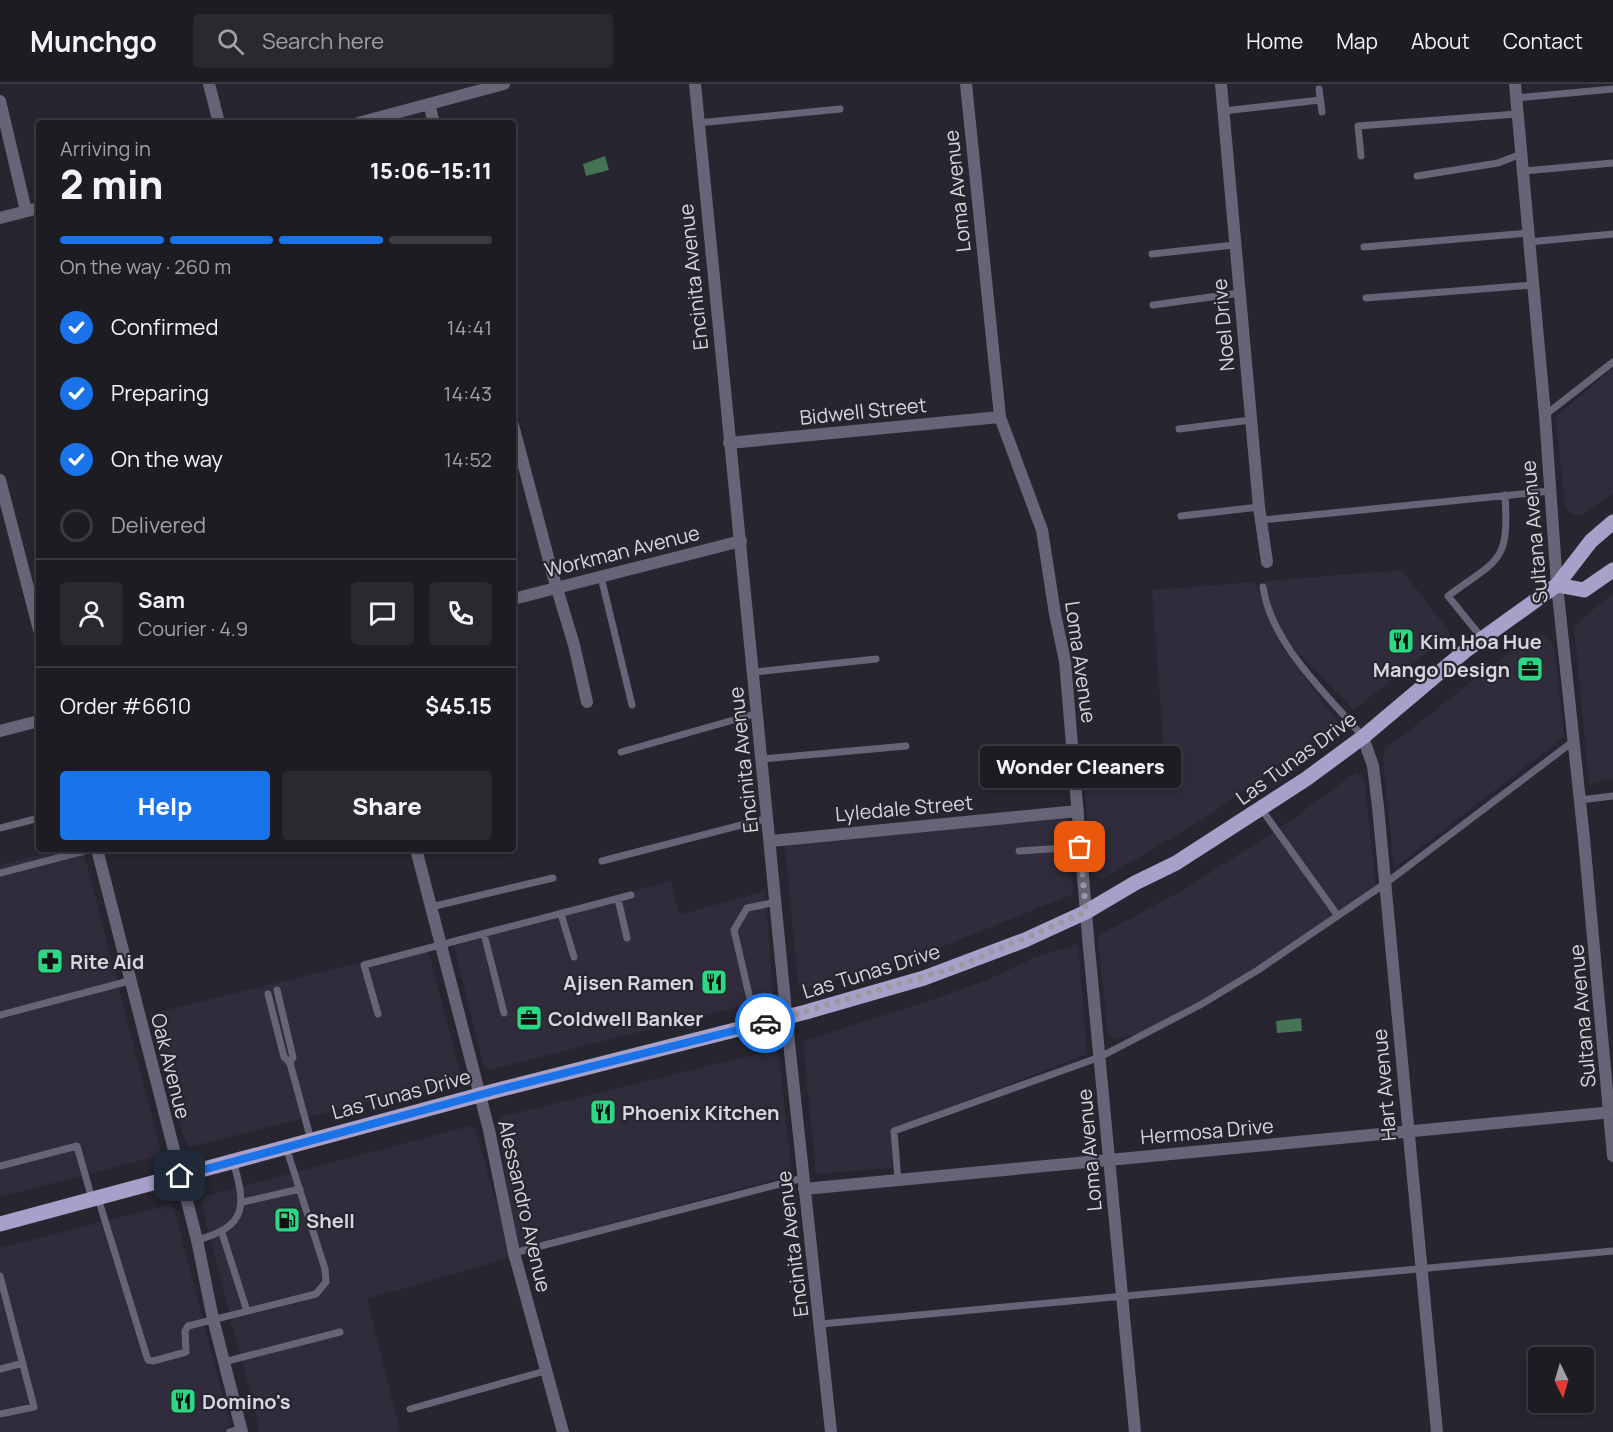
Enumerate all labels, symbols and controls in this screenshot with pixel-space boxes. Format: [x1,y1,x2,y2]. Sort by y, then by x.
search box [193,14,613,68]
text: Munchgo [30,22,157,60]
icon: search [214,25,247,58]
text: Search here [262,26,384,56]
text: Home [1246,27,1303,55]
text: Map [1336,27,1378,55]
text: About [1411,27,1470,55]
text: Contact [1503,27,1583,55]
street label: Loma Avenue [937,129,977,253]
text: Arriving in [60,135,151,162]
text: 15:06–15:11 [370,156,492,186]
text: 2 min [60,157,163,211]
street label: Encinita Avenue [672,203,714,351]
text: On the way · 260 m [60,253,231,280]
street label: Noel Drive [1206,278,1240,372]
icon: check [60,311,93,344]
text: Confirmed [111,312,219,342]
text: 14:41 [447,314,492,341]
icon: check [60,377,93,410]
text: Preparing [111,378,209,408]
text: 14:43 [444,380,492,407]
street label: Bidwell Street [798,391,928,431]
icon: check [60,443,93,476]
text: On the way [111,444,223,474]
text: 14:52 [444,446,492,473]
street label: Sultana Avenue [1514,459,1554,605]
text: Delivered [111,510,206,540]
street label: Workman Avenue [542,519,702,583]
button: person [60,582,123,645]
button: chat [351,582,414,645]
button: phone [429,582,492,645]
text: Sam [138,585,185,615]
street label: Loma Avenue [1059,599,1103,725]
text: Courier · 4.9 [138,615,248,642]
restaurant icon: Kim Hoa Hue [1386,626,1416,656]
place label: Kim Hoa Hue [1420,628,1542,655]
office icon: Mango Design [1515,654,1545,684]
place label: Mango Design [1373,656,1510,683]
street label: Encinita Avenue [722,686,764,834]
text: Order #6610 [60,691,191,721]
text: $45.15 [425,691,492,721]
street label: Las Tunas Drive [1230,705,1362,811]
callout: Wonder Cleaners [980,745,1180,787]
text: Wonder Cleaners [996,753,1165,780]
button: Help [60,771,270,840]
button: Share [282,771,492,840]
street label: Lyledale Street [834,789,974,827]
pin [1054,821,1105,872]
icon: bag [1063,830,1096,863]
street label: Las Tunas Drive [799,937,943,1005]
street label: Sultana Avenue [1562,943,1602,1089]
pharmacy icon: Rite Aid [35,946,65,976]
place label: Rite Aid [70,948,144,975]
restaurant icon: Ajisen Ramen [699,967,729,997]
place label: Ajisen Ramen [563,969,694,996]
courier [735,993,795,1053]
office icon: Coldwell Banker [514,1003,544,1033]
place label: Coldwell Banker [548,1005,703,1032]
icon: car [749,1007,782,1040]
street label: Oak Avenue [145,1010,197,1122]
street label: Hart Avenue [1366,1028,1402,1142]
street label: Las Tunas Drive [328,1062,474,1126]
street label: Loma Avenue [1070,1088,1108,1212]
restaurant icon: Phoenix Kitchen [588,1097,618,1127]
place label: Phoenix Kitchen [622,1099,780,1126]
street label: Hermosa Drive [1139,1112,1275,1150]
street label: Alessandro Avenue [492,1117,558,1295]
pin [154,1150,205,1201]
icon: home [163,1159,196,1192]
street label: Encinita Avenue [770,1170,814,1318]
fuel station icon: Shell [272,1205,302,1235]
place label: Shell [306,1207,355,1234]
north arrow [1528,1347,1594,1413]
map controls [1528,1347,1594,1413]
restaurant icon: Domino's [168,1386,198,1416]
place label: Domino's [202,1388,291,1415]

